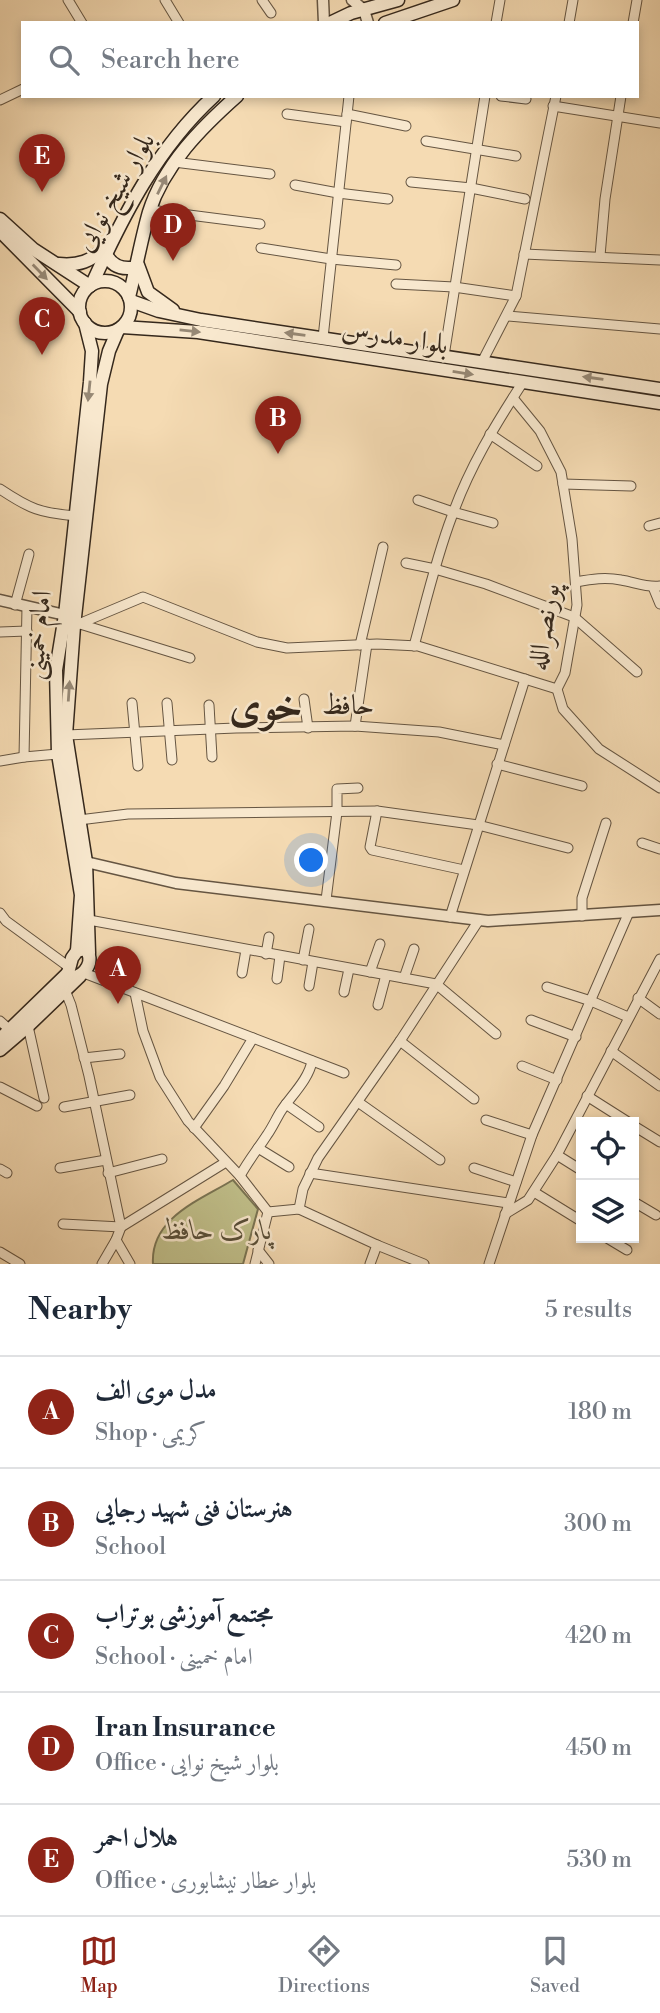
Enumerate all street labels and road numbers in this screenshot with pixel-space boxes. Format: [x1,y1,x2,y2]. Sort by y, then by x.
street label: بلوار شیخ نوایی [67,126,168,261]
street label: بلوار مدرس [339,311,451,363]
street label: پورنصرالله [520,579,570,673]
street label: امام خمینی [16,589,66,682]
street label: حافظ [322,688,374,723]

